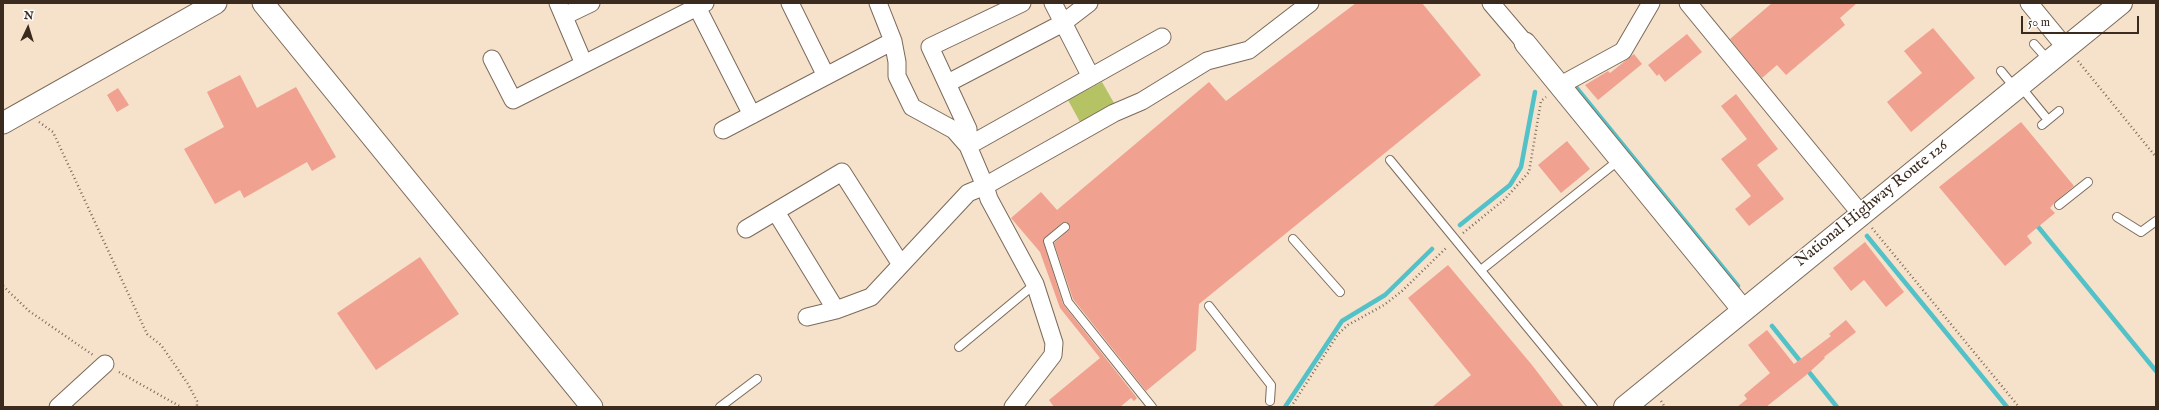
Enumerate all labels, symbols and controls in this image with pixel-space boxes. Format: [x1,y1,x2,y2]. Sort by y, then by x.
north arrow [8,8,48,48]
scale bar [2023,8,2141,34]
text: N [24,9,34,23]
text: 50 m [2028,15,2050,30]
street label: National Highway Route 126 [1792,136,1952,272]

